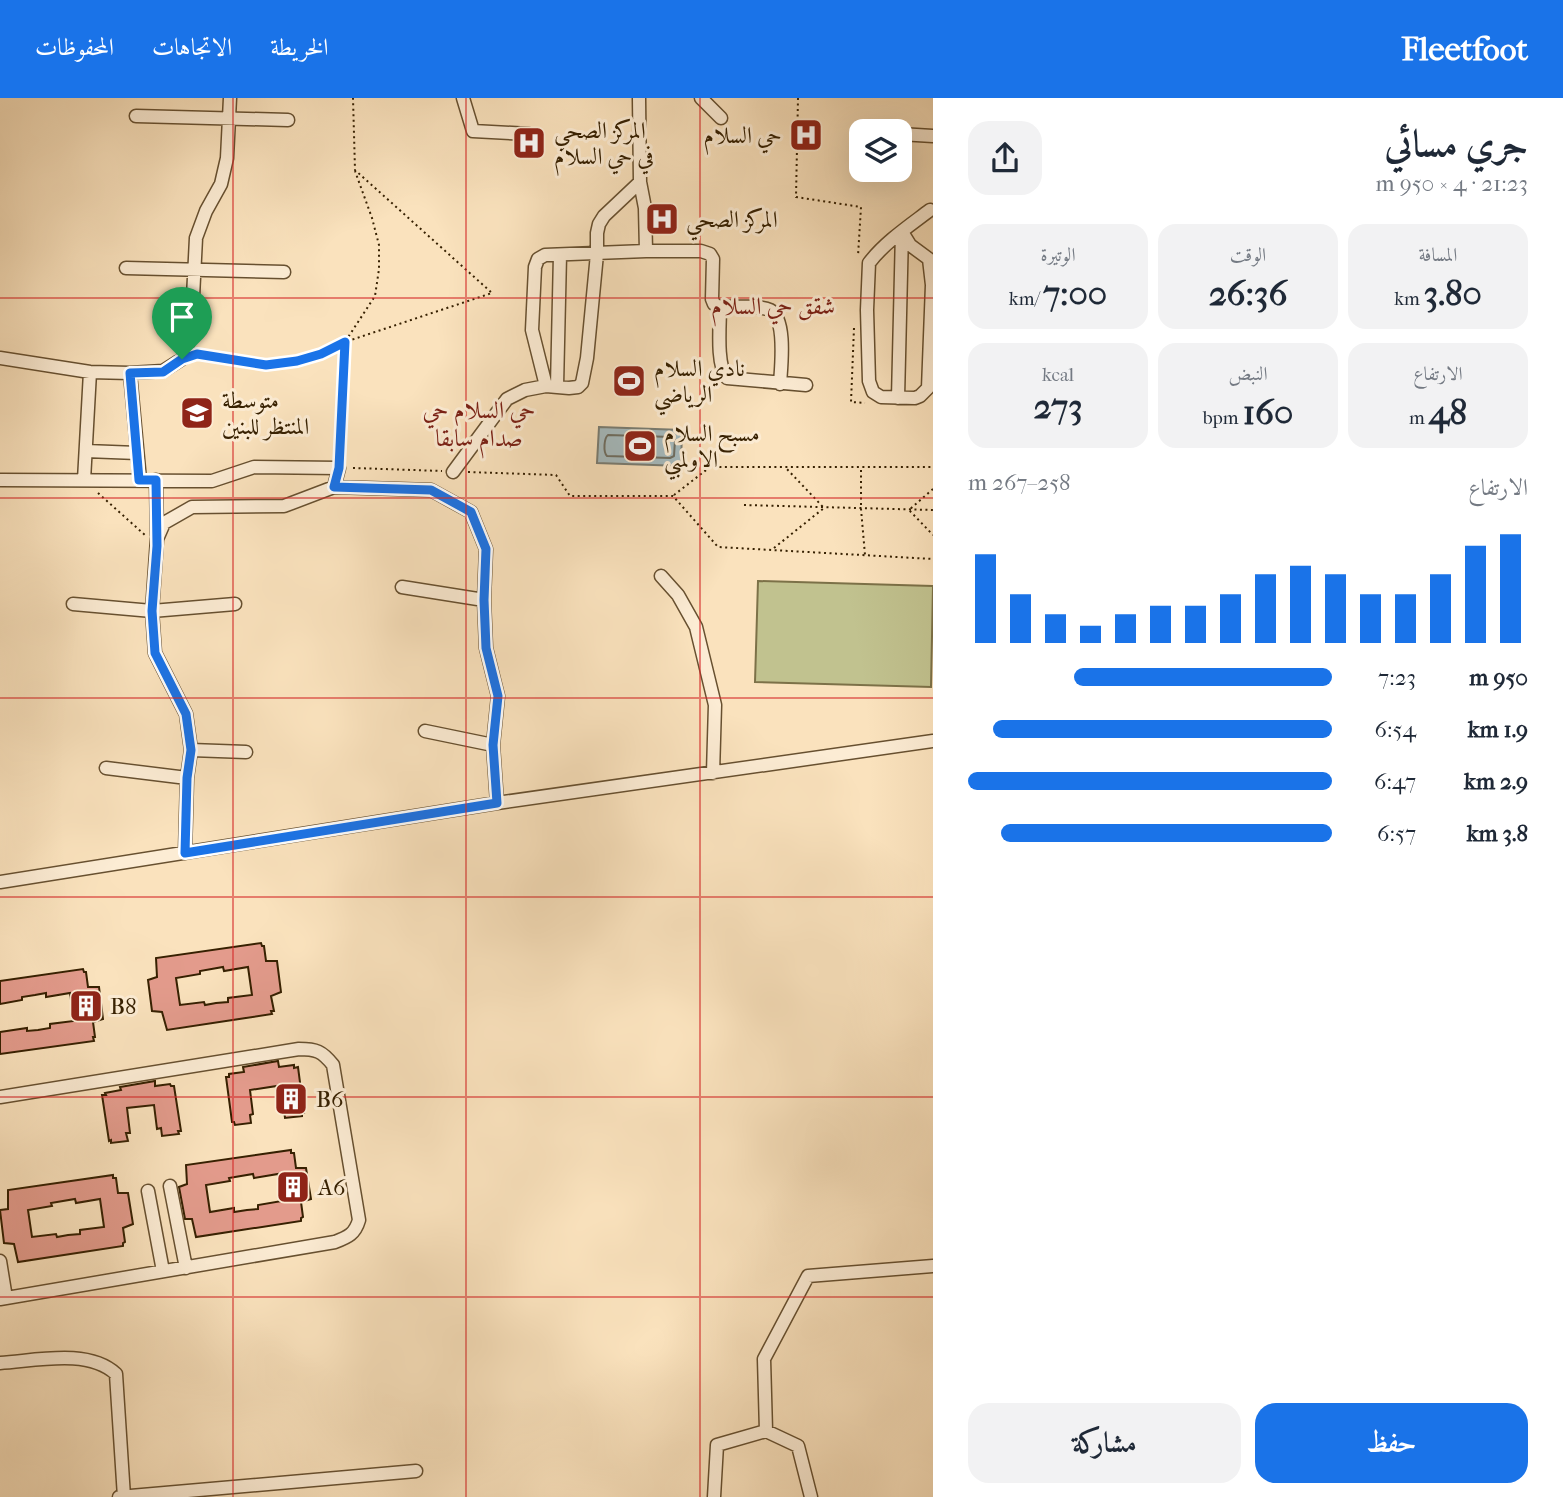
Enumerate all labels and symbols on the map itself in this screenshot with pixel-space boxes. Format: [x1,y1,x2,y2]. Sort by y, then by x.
hospital icon: حي السلام [787,116,825,154]
place label: المركز الصحي في حي السلام [554,117,654,176]
place label: حي السلام [704,122,782,155]
hospital icon: المركز الصحي في حي السلام [510,124,548,162]
hospital icon: المركز الصحي [643,200,681,238]
place label: المركز الصحي [686,206,778,241]
pin [152,287,212,359]
district label: شقق حي السلام [711,292,835,327]
place label: نادي السلام الرياضي [654,355,745,416]
sports icon: نادي السلام الرياضي [610,362,648,400]
place label: متوسطة المنتظر للبنين [222,387,309,441]
school or university icon: متوسطة المنتظر للبنين [178,394,216,432]
district label: حي السلام حي صدام سابقا [422,396,536,459]
place label: مسبح السلام الاولمبي [664,420,760,480]
sports icon: مسبح السلام الاولمبي [621,427,659,465]
building icon: B8 [67,987,105,1025]
place label: B8 [110,993,137,1020]
building icon: B6 [272,1080,310,1118]
place label: B6 [316,1086,344,1113]
building icon: A6 [274,1168,312,1206]
place label: A6 [317,1174,346,1201]

